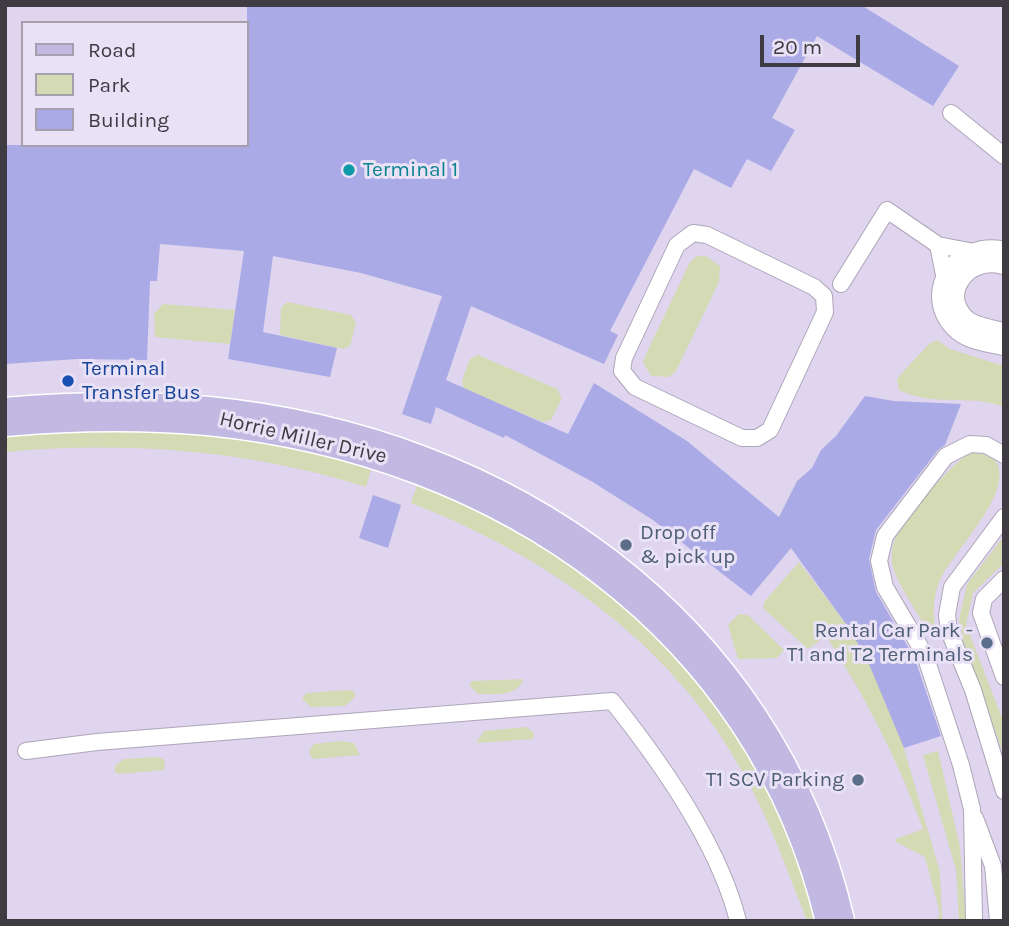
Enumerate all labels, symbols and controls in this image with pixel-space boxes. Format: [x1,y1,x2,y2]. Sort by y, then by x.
legend [21,21,248,147]
scale bar [764,21,864,65]
text: 20 m [773,35,822,59]
text: Road [88,38,136,62]
text: Park [88,73,131,97]
text: Building [88,108,169,132]
place label: Terminal 1 [363,157,458,183]
marker: Terminal 1 [341,162,357,178]
place label: Terminal Transfer Bus [82,356,201,406]
marker: Terminal Transfer Bus [60,373,76,389]
street label: Horrie Miller Drive [217,406,389,470]
place label: Drop off & pick up [640,520,735,570]
marker: Drop off & pick up [618,537,634,553]
place label: Rental Car Park - T1 and T2 Terminals [787,618,973,668]
marker: Rental Car Park - T1 and T2 Terminals [979,635,995,651]
place label: T1 SCV Parking [706,767,844,793]
marker: T1 SCV Parking [850,772,866,788]

